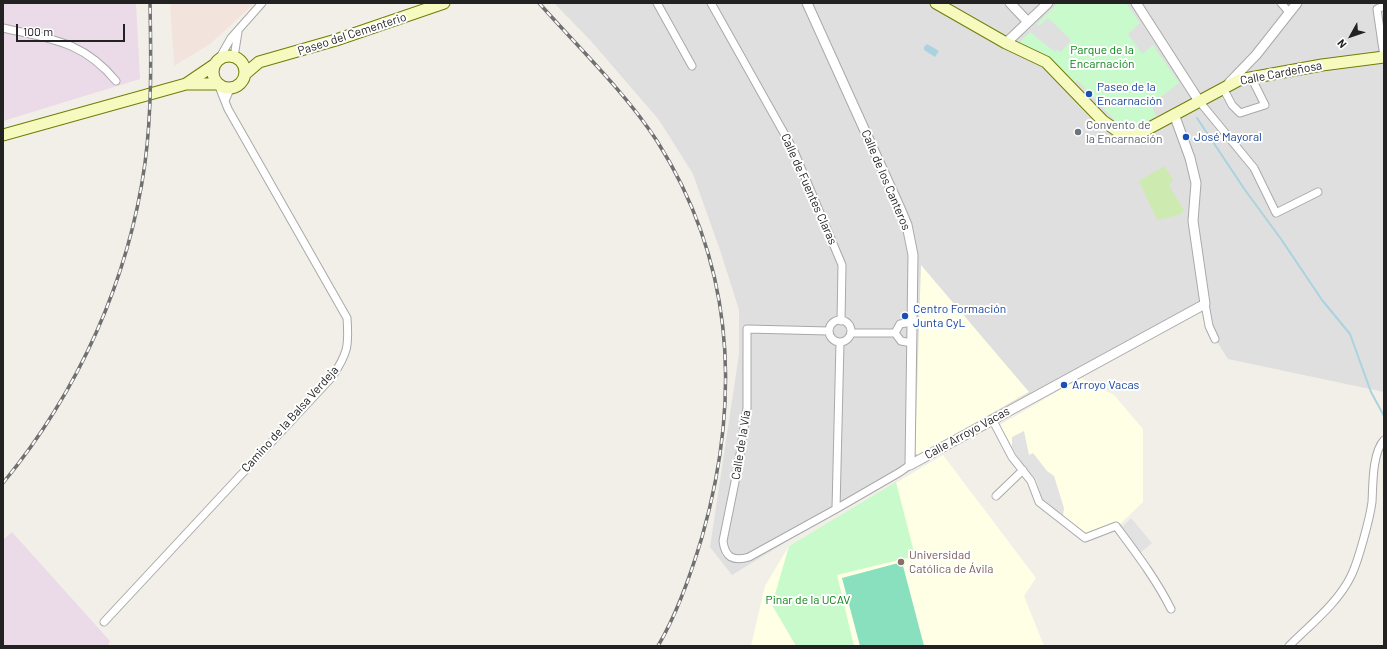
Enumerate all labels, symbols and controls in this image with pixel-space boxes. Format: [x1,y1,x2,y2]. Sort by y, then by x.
street label: Paseo del Cementerio [296,10,408,58]
scale bar [18,16,127,42]
north arrow [1331,16,1371,56]
text: 100 m [23,24,53,38]
text: N [1334,37,1349,51]
park label: Parque de la Encarnación [1069,43,1135,71]
street label: Calle Cardeñosa [1239,58,1323,88]
place label: Paseo de la Encarnación [1097,80,1162,108]
marker: Paseo de la Encarnación [1084,89,1094,99]
place label: Convento de la Encarnación [1086,118,1162,146]
marker: Convento de la Encarnación [1073,127,1083,137]
street label: Calle de los Canteros [858,128,914,232]
place label: José Mayoral [1194,130,1262,144]
street label: Calle de Fuentes Claras [778,131,840,247]
marker: José Mayoral [1181,132,1191,142]
place label: Centro Formación Junta CyL [913,302,1006,330]
marker: Centro Formación Junta CyL [900,311,910,321]
street label: Camino de la Balsa Verdeja [238,363,342,475]
place label: Arroyo Vacas [1072,378,1139,392]
marker: Arroyo Vacas [1059,380,1069,390]
street label: Calle Arroyo Vacas [922,404,1012,462]
street label: Calle de la Vía [728,409,754,481]
place label: Universidad Católica de Ávila [909,548,993,576]
marker: Universidad Católica de Ávila [896,557,906,567]
park label: Pinar de la UCAV [766,593,850,607]

